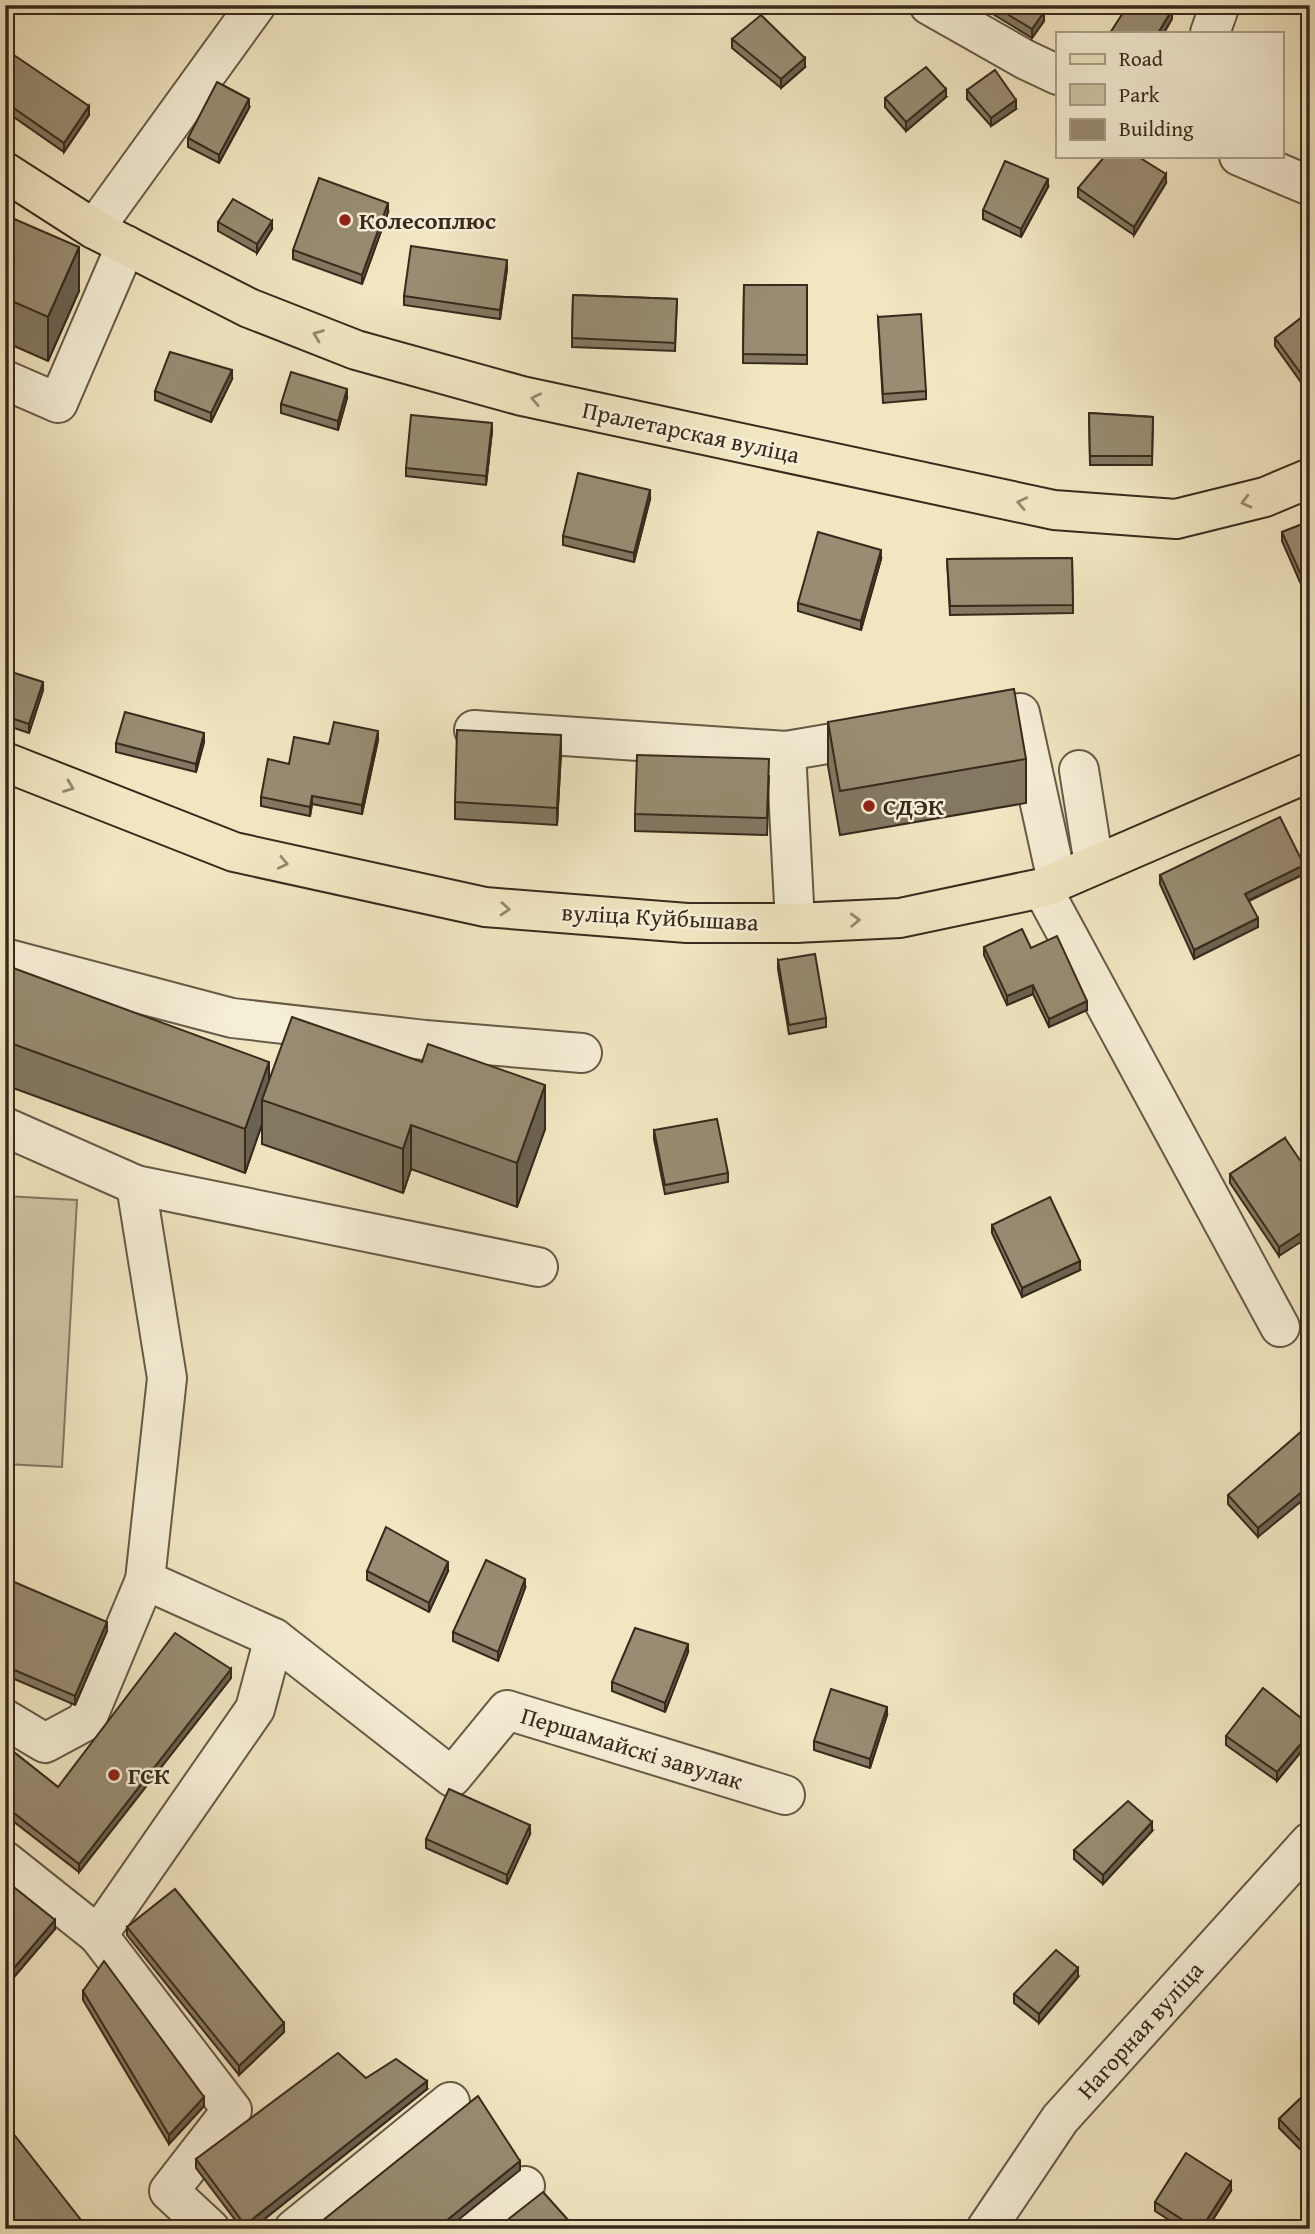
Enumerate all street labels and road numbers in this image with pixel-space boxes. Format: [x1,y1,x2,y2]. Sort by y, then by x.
street label: Пралетарская вуліца [579,392,803,472]
street label: вуліца Куйбышава [561,894,760,940]
street label: Першамайскі завулак [517,1698,748,1799]
street label: Нагорная вуліца [1069,1953,1212,2107]

